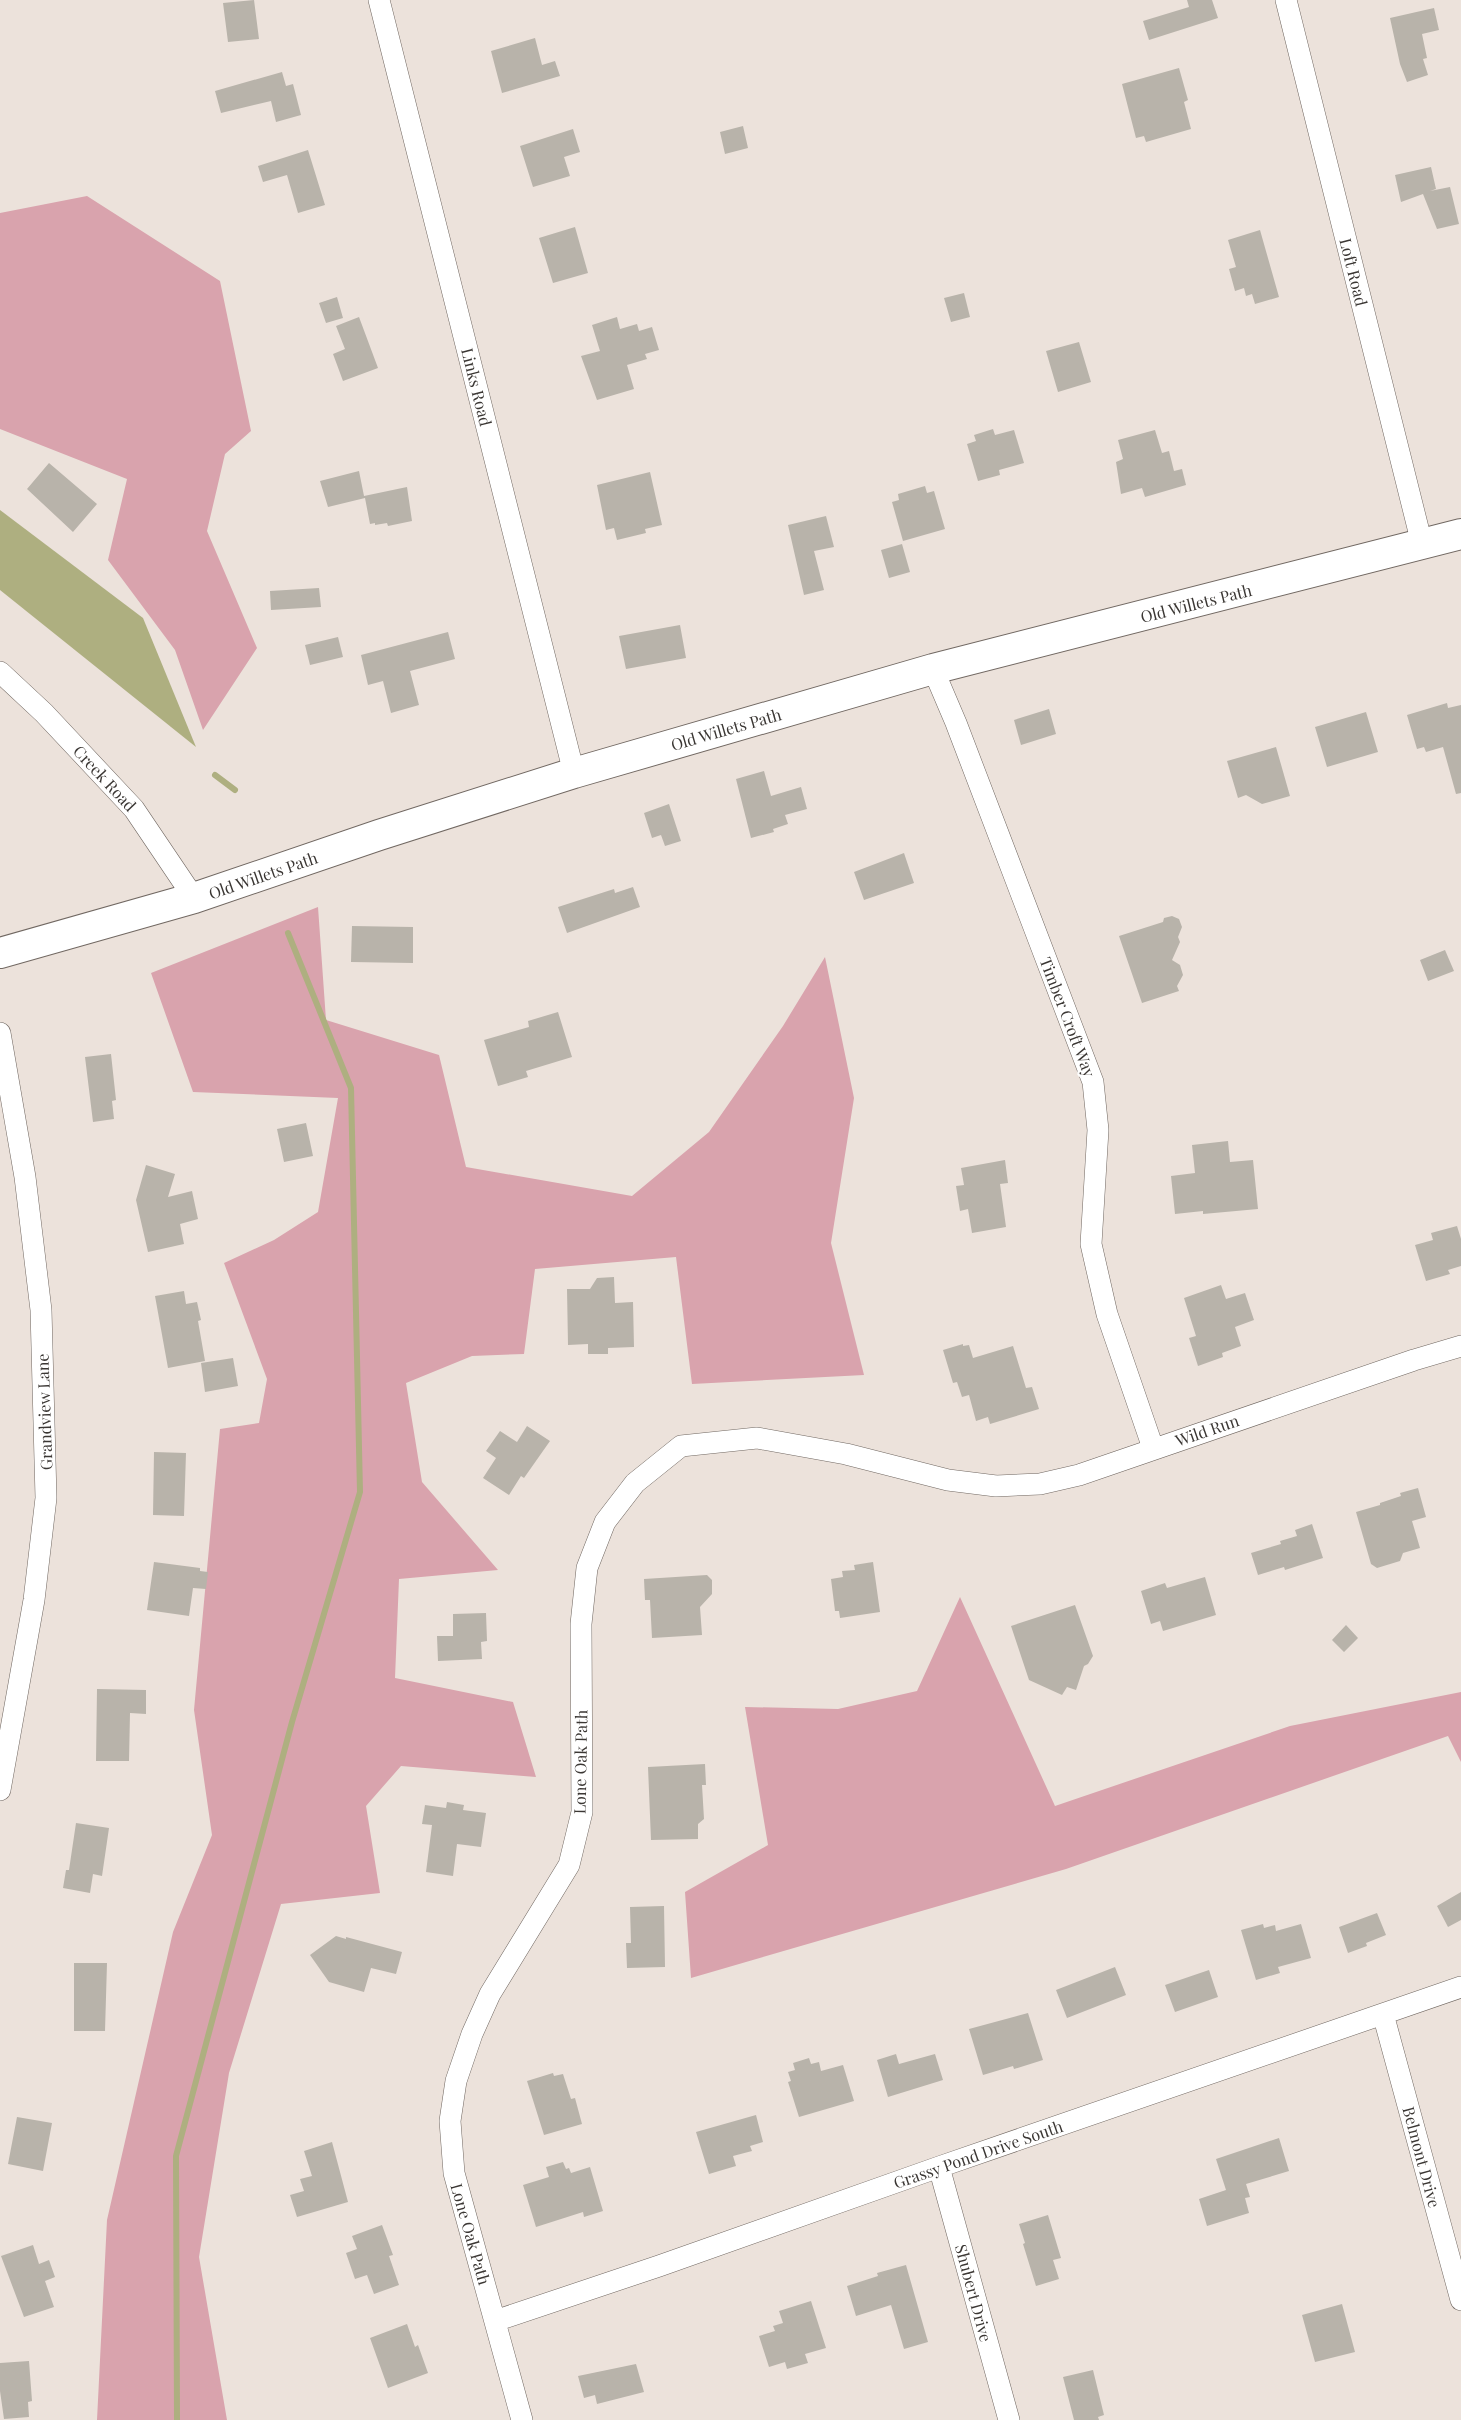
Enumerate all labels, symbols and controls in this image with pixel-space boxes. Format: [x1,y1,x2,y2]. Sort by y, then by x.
street label: Loft Road [1335,236,1373,308]
street label: Links Road [457,346,497,428]
street label: Old Willets Path [1138,579,1254,627]
street label: Old Willets Path [668,703,784,755]
street label: Creek Road [69,740,141,816]
street label: Old Willets Path [206,846,321,903]
street label: Timber Croft Way [1035,954,1101,1080]
street label: Grandview Lane [31,1353,57,1471]
street label: Wild Run [1172,1409,1242,1451]
street label: Lone Oak Path [569,1709,591,1814]
street label: Belmont Drive [1398,2104,1446,2210]
street label: Grassy Pond Drive South [890,2115,1066,2193]
street label: Lone Oak Path [447,2181,496,2288]
street label: Shubert Drive [951,2242,997,2344]

